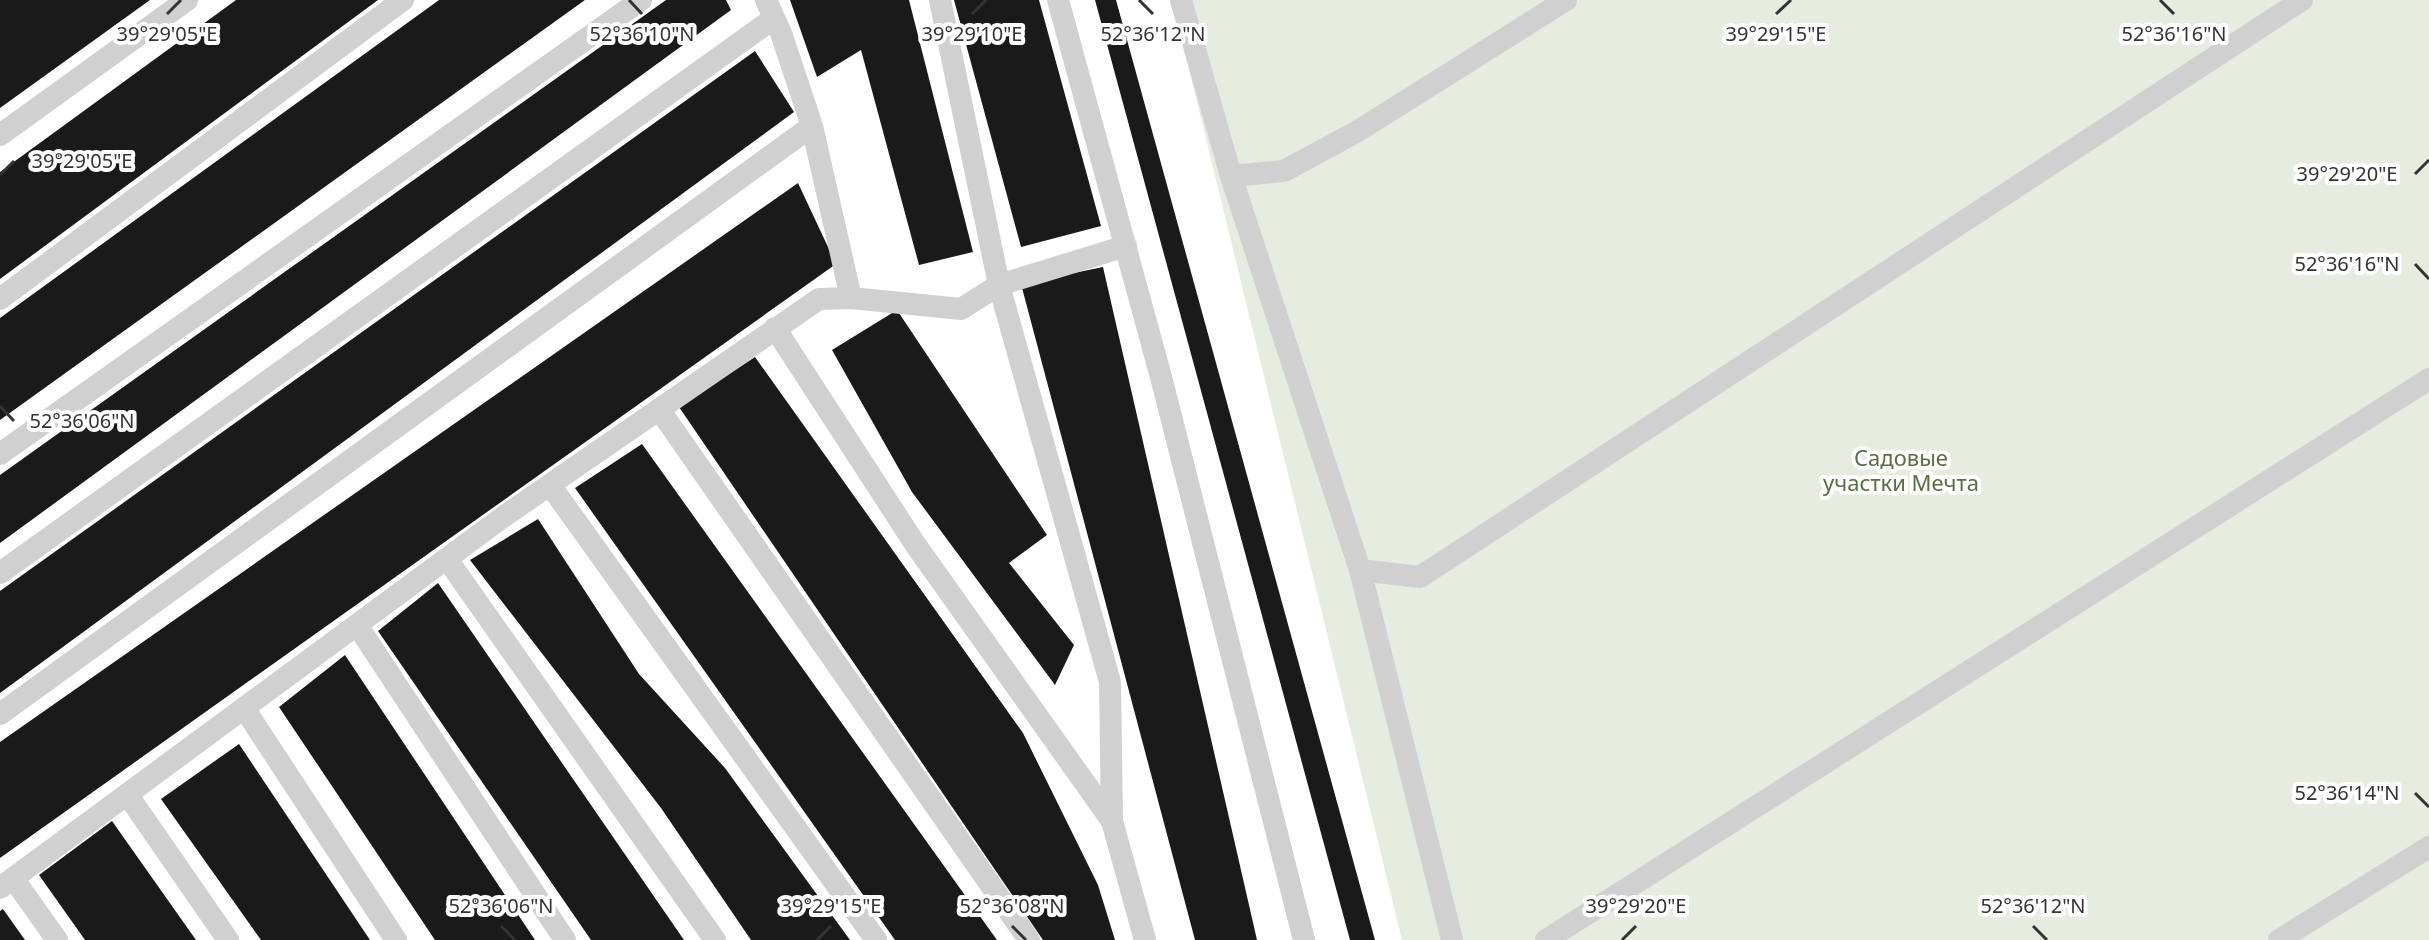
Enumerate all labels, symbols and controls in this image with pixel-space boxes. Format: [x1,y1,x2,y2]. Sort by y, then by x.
text: 39°29'05"E [117,20,217,47]
text: 52°36'10"N [589,20,695,47]
text: 39°29'10"E [922,20,1022,47]
text: 52°36'12"N [1100,20,1206,47]
text: 39°29'15"E [1726,20,1826,47]
text: 52°36'16"N [2121,20,2227,47]
text: 39°29'05"E [32,147,132,174]
text: 39°29'20"E [2297,160,2397,187]
text: 52°36'16"N [2294,250,2400,277]
text: 52°36'06"N [29,407,135,434]
park label: Садовые участки Мечта [1823,442,1979,497]
text: 52°36'14"N [2294,779,2400,806]
text: 52°36'06"N [448,892,554,919]
text: 39°29'15"E [781,892,881,919]
text: 52°36'08"N [959,892,1065,919]
text: 39°29'20"E [1586,892,1686,919]
text: 52°36'12"N [1980,892,2086,919]

